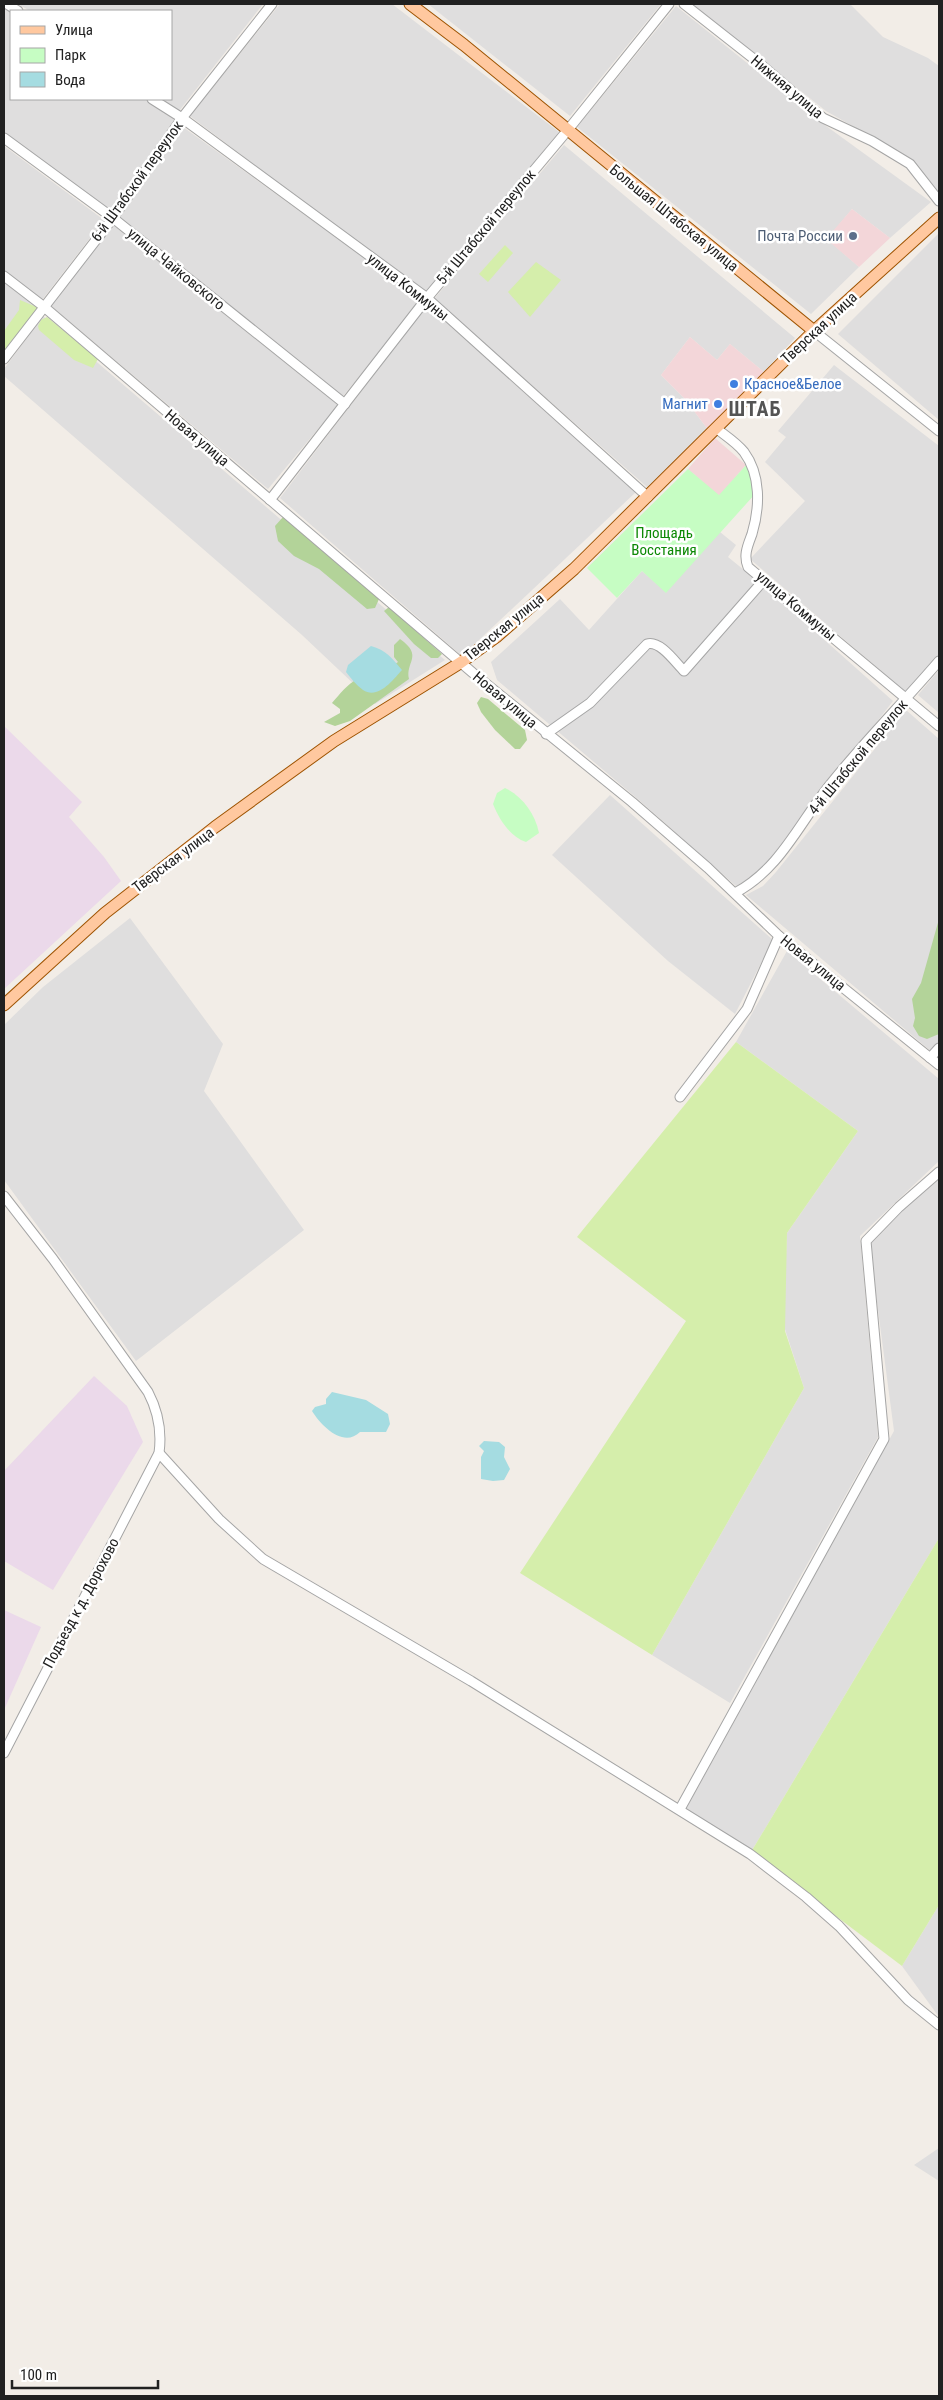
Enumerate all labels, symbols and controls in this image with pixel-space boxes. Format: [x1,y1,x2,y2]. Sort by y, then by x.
legend [10,10,172,100]
text: Улица [55,21,93,39]
text: Парк [55,46,86,64]
street label: Нижняя улица [747,52,827,122]
text: Вода [55,71,85,89]
street label: 6-й Штабской переулок [87,117,187,245]
street label: Большая Штабская улица [606,161,742,275]
street label: 5-й Штабской переулок [432,166,540,288]
street label: улица Чайковского [124,224,228,314]
place label: Почта России [757,227,843,245]
marker: Почта России [847,230,859,242]
street label: улица Коммуны [363,249,453,325]
street label: Тверская улица [777,288,861,368]
place label: Красное&Белое [744,375,842,393]
marker: Красное&Белое [728,378,740,390]
place label: Магнит [662,395,708,413]
district label: ШТАБ [729,397,781,421]
marker: Магнит [712,398,724,410]
street label: Новая улица [161,406,233,470]
park label: Площадь Восстания [631,524,697,559]
street label: улица Коммуны [752,567,840,645]
street label: Тверская улица [460,589,548,665]
street label: Новая улица [469,668,541,732]
street label: 4-й Штабской переулок [804,696,912,818]
street label: Тверская улица [129,824,217,896]
street label: Новая улица [777,931,849,995]
street label: Подъезд к д. Дорохово [39,1535,123,1671]
scale bar [12,2358,159,2390]
text: 100 m [20,2366,57,2384]

